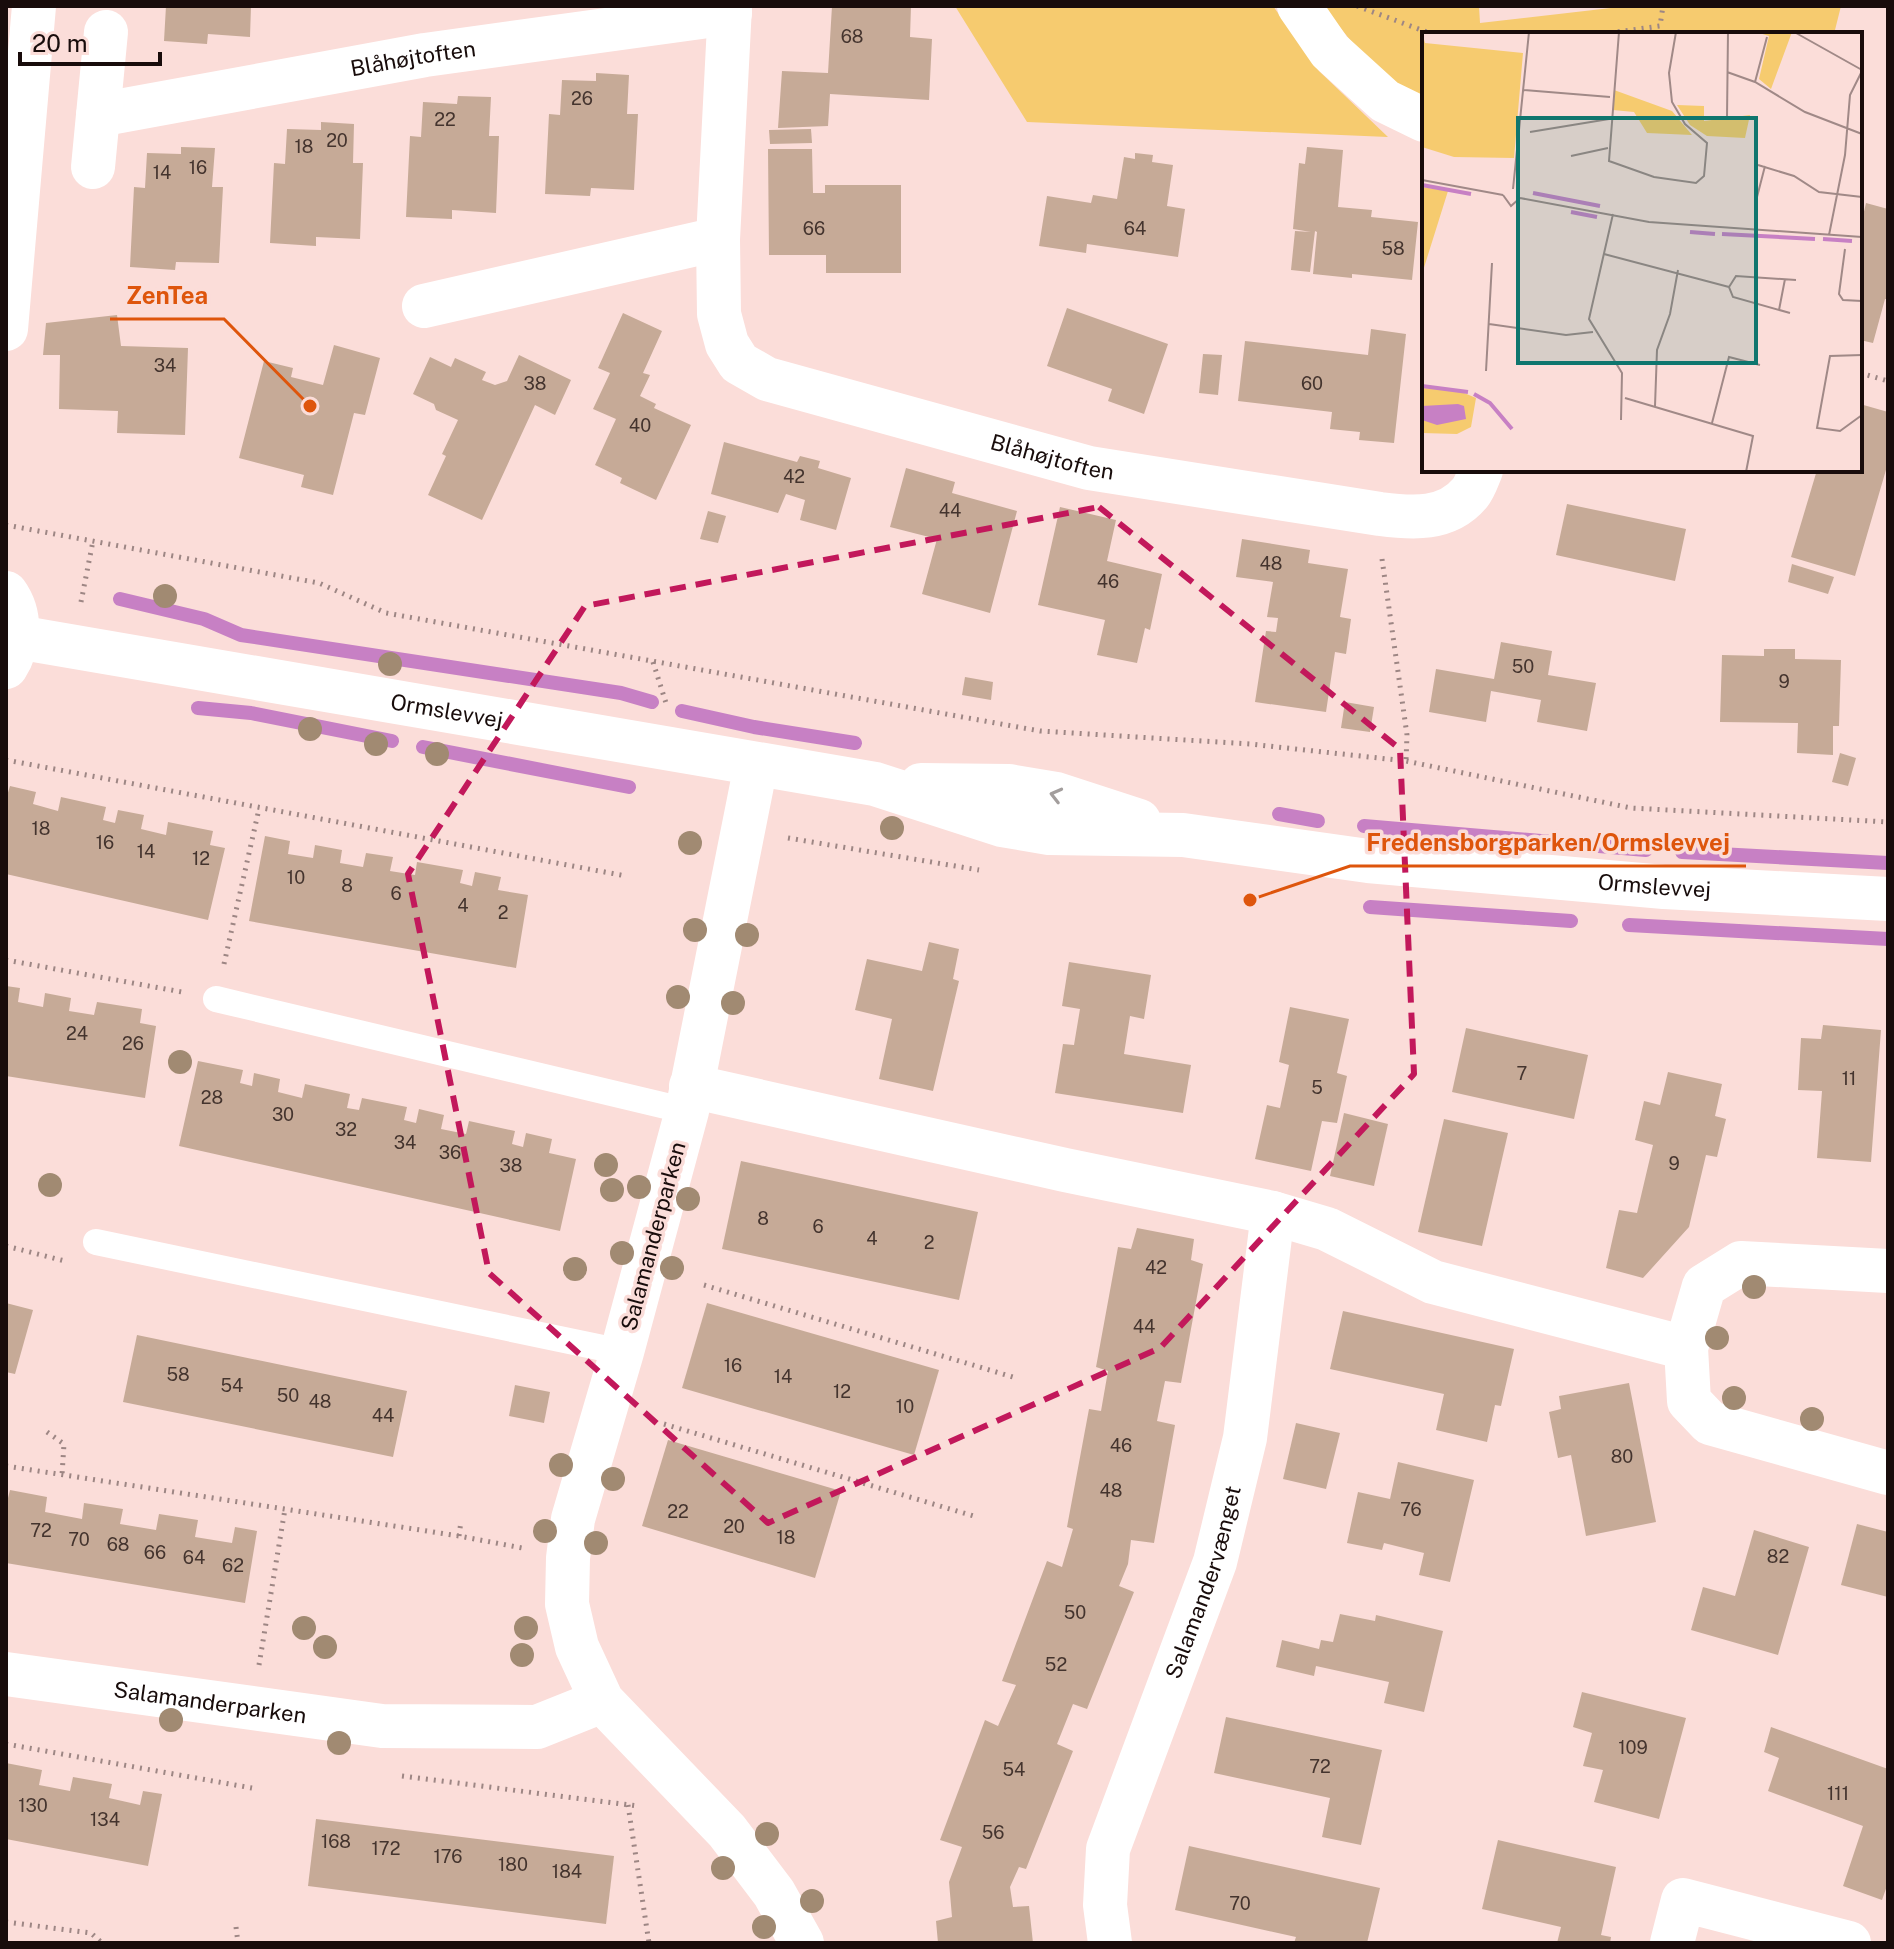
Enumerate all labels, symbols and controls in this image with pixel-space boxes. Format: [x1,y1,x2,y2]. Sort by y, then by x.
scale bar [20,16,160,66]
house number: 68 [841,26,863,47]
text: 20 m [32,29,88,57]
inset map [1422,32,1862,472]
street label: Blåhøjtoften [348,35,477,81]
house number: 26 [571,88,593,109]
house number: 22 [434,109,456,130]
house number: 20 [326,130,348,151]
house number: 18 [295,136,313,157]
house number: 16 [189,157,207,178]
house number: 14 [153,162,171,183]
house number: 66 [803,218,825,239]
house number: 64 [1124,218,1146,239]
house number: 58 [1381,238,1405,259]
callout: ZenTea [110,271,224,319]
text: ZenTea [126,281,208,309]
house number: 34 [154,355,176,376]
house number: 38 [524,373,546,394]
house number: 60 [1301,373,1323,394]
house number: 40 [629,415,651,436]
street label: Blåhøjtoften [988,428,1116,485]
house number: 42 [783,466,805,487]
house number: 44 [939,500,961,521]
house number: 48 [1260,553,1282,574]
house number: 46 [1097,571,1119,592]
house number: 50 [1512,656,1534,677]
house number: 9 [1778,671,1790,692]
street label: Ormslevvej [389,688,505,733]
one-way arrow [1049,787,1063,804]
house number: 18 [32,818,50,839]
callout: Fredensborgparken/Ormslevvej [1350,818,1746,866]
text: Fredensborgparken/Ormslevvej [1366,828,1730,856]
house number: 16 [96,832,114,853]
house number: 14 [137,841,155,862]
house number: 12 [192,848,210,869]
house number: 10 [287,867,305,888]
street label: Ormslevvej [1597,868,1712,903]
house number: 8 [341,875,353,896]
house number: 6 [390,883,402,904]
house number: 4 [457,895,469,916]
house number: 2 [498,902,508,923]
house number: 24 [66,1023,88,1044]
house number: 26 [122,1033,144,1054]
house number: 7 [1517,1063,1527,1084]
house number: 11 [1842,1068,1856,1089]
house number: 5 [1311,1077,1323,1098]
house number: 28 [201,1087,223,1108]
house number: 30 [272,1104,294,1125]
house number: 32 [335,1119,357,1140]
house number: 34 [394,1132,416,1153]
street label: Salamanderparken [615,1139,691,1333]
house number: 36 [439,1142,461,1163]
house number: 9 [1668,1153,1680,1174]
house number: 38 [500,1155,522,1176]
house number: 8 [757,1208,769,1229]
house number: 6 [812,1216,824,1237]
house number: 4 [866,1228,878,1249]
house number: 2 [924,1232,934,1253]
house number: 42 [1145,1257,1167,1278]
house number: 44 [1133,1316,1155,1337]
house number: 16 [724,1355,742,1376]
house number: 58 [166,1364,190,1385]
house number: 14 [774,1366,792,1387]
house number: 54 [221,1375,243,1396]
house number: 12 [833,1381,851,1402]
house number: 50 [277,1385,299,1406]
house number: 48 [309,1391,331,1412]
house number: 10 [896,1396,914,1417]
house number: 44 [372,1405,394,1426]
house number: 46 [1110,1435,1132,1456]
house number: 80 [1611,1446,1633,1467]
house number: 48 [1100,1480,1122,1501]
street label: Salamandervænget [1160,1483,1246,1682]
house number: 76 [1400,1499,1422,1520]
house number: 22 [667,1501,689,1522]
house number: 20 [723,1516,745,1537]
house number: 72 [30,1520,52,1541]
house number: 18 [777,1527,795,1548]
house number: 70 [68,1529,90,1550]
house number: 68 [107,1534,129,1555]
house number: 66 [144,1542,166,1563]
house number: 82 [1767,1546,1789,1567]
house number: 64 [183,1547,205,1568]
house number: 62 [222,1555,244,1576]
house number: 50 [1064,1602,1086,1623]
house number: 52 [1045,1654,1067,1675]
street label: Salamanderparken [112,1676,308,1728]
house number: 109 [1618,1737,1648,1758]
house number: 72 [1309,1756,1331,1777]
house number: 54 [1003,1759,1025,1780]
house number: 111 [1827,1783,1849,1804]
house number: 130 [18,1795,48,1816]
house number: 134 [90,1809,120,1830]
house number: 56 [982,1822,1004,1843]
house number: 168 [321,1831,351,1852]
house number: 172 [372,1838,400,1859]
house number: 176 [434,1846,463,1867]
house number: 180 [498,1854,528,1875]
house number: 184 [552,1861,582,1882]
house number: 70 [1229,1893,1251,1914]

